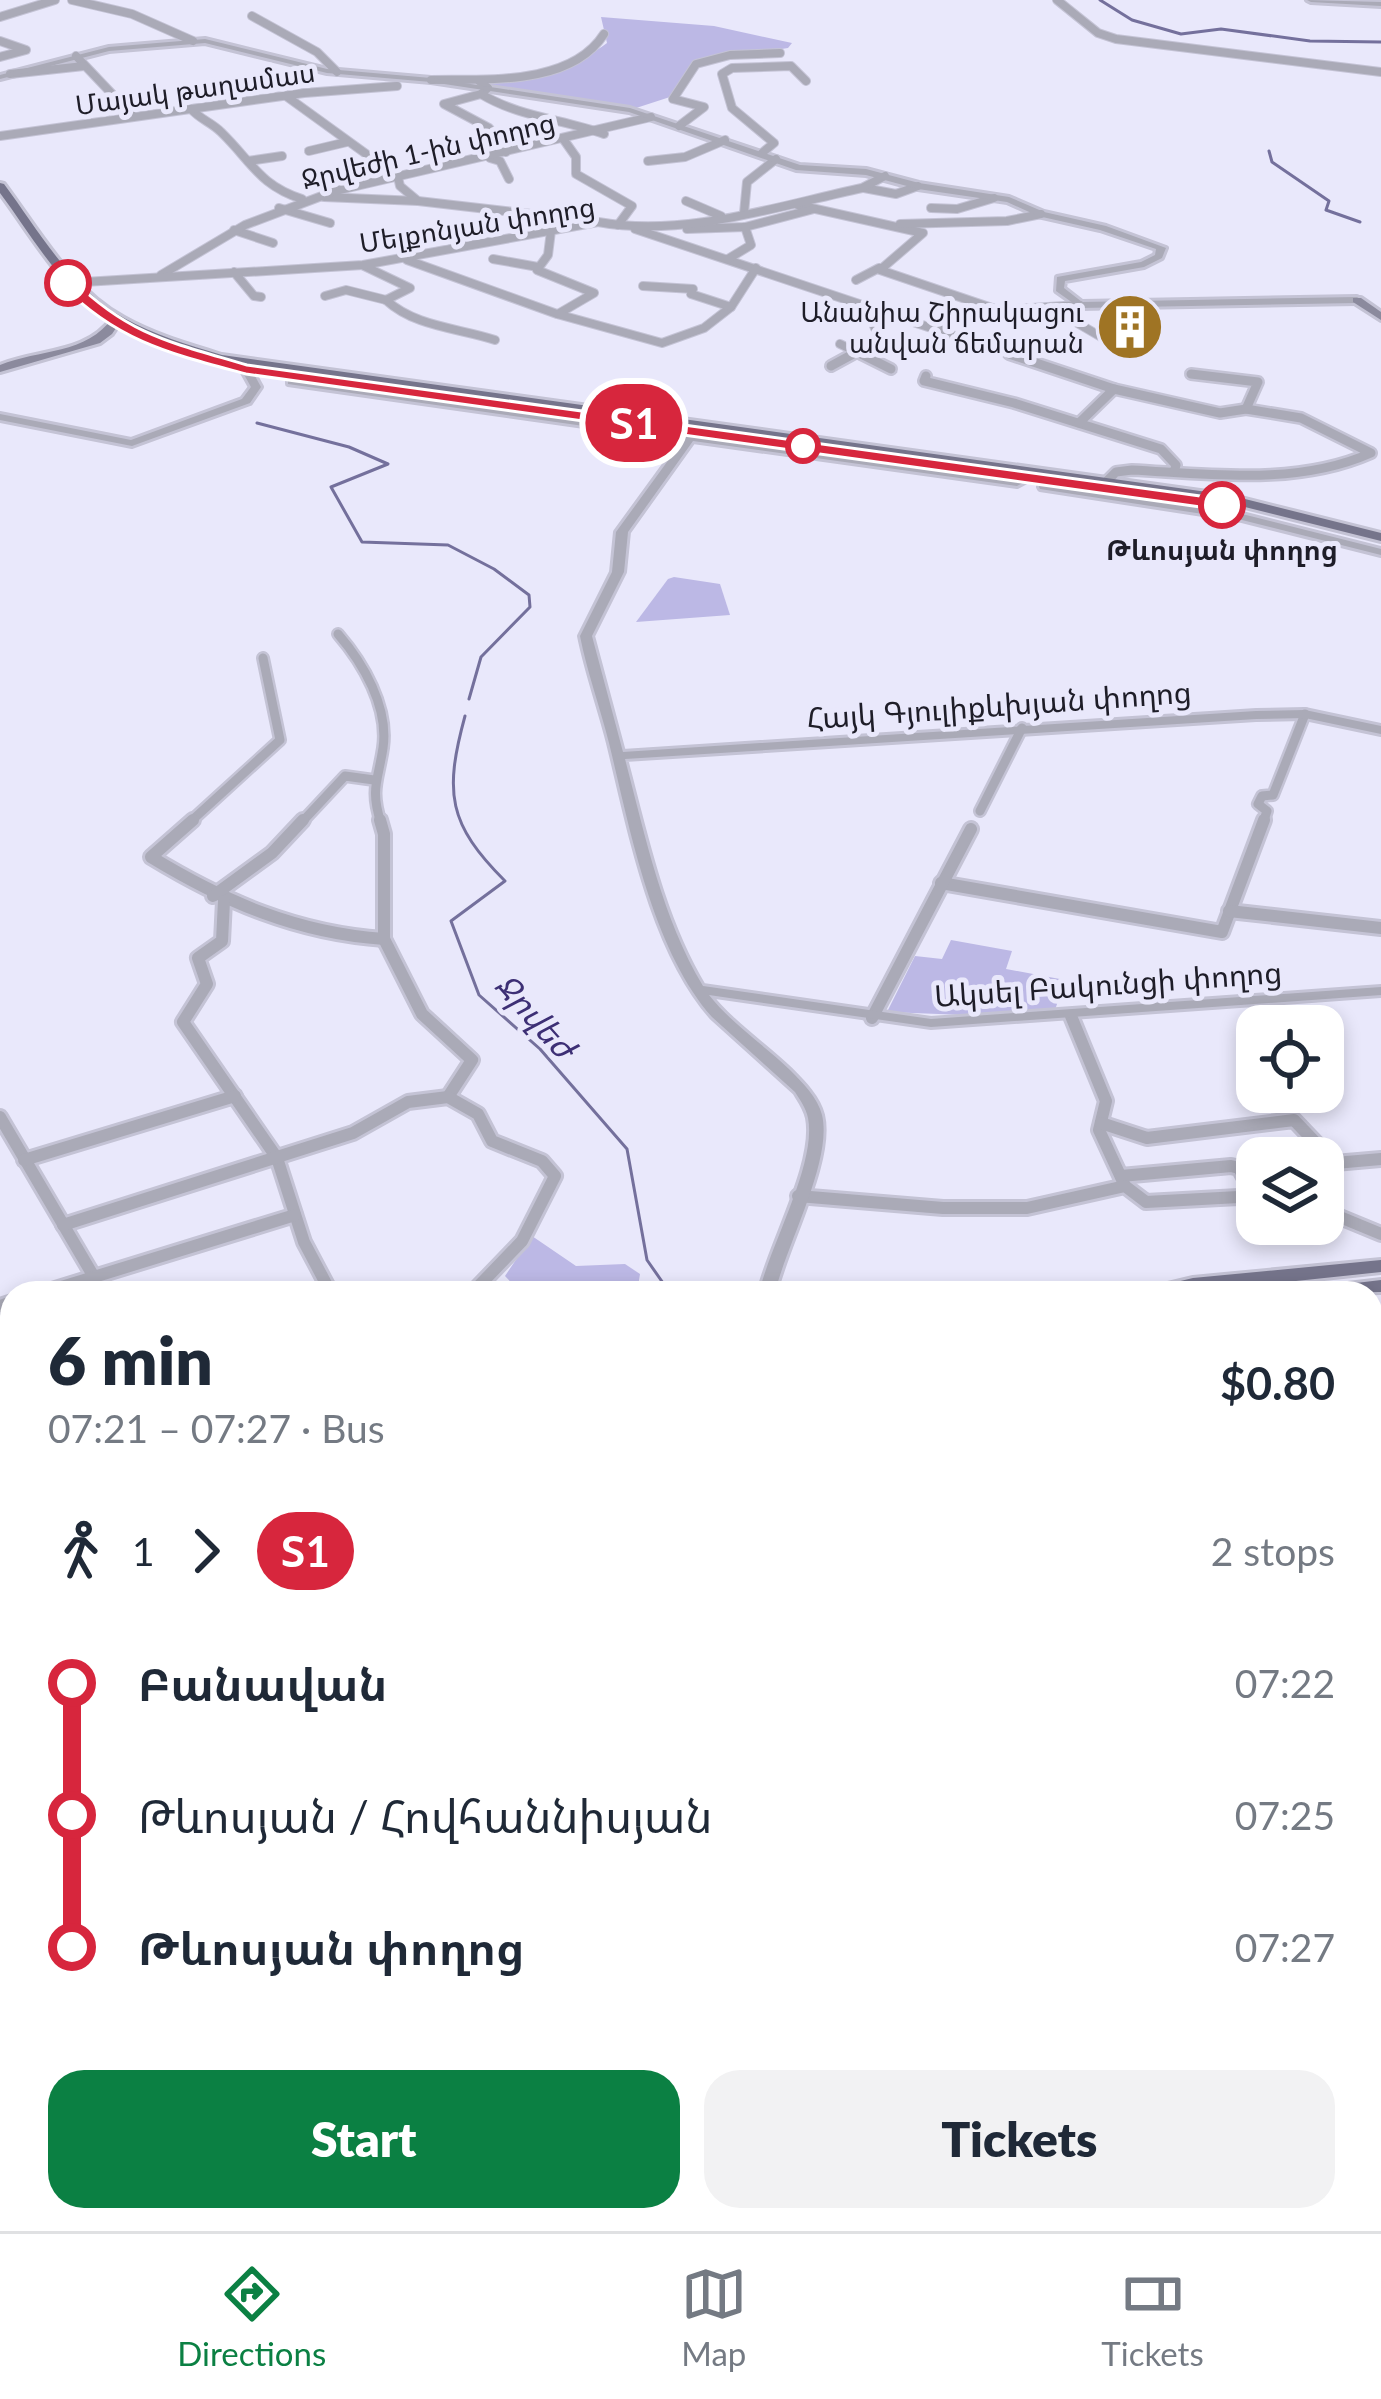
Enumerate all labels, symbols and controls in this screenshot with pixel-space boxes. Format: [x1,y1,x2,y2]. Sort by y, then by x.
street label: Մայակ թաղամաս [73,55,317,122]
street label: Ջրվեժի 1-ին փողոց [298,105,558,196]
street label: Մելքոնյան փողոց [357,189,597,260]
unlabelled marker [46,261,90,305]
building icon: Անանիա Շիրակացու անվան ճեմարան [1095,292,1165,362]
place label: Անանիա Շիրակացու անվան ճեմարան [800,295,1084,360]
line badge: Տ1 [580,384,688,462]
text: Տ1 [609,398,659,448]
unlabelled marker [787,430,819,462]
marker: Թևոսյան փողոց [1200,483,1244,527]
place label: Թևոսյան փողոց [1106,533,1338,567]
street label: Հայկ Գյուլիքևխյան փողոց [805,673,1193,736]
street label: Ակսել Բակունցի փողոց [933,953,1283,1014]
water label: Ջրվեժ [487,964,587,1069]
map controls [1236,1005,1344,1245]
button: locate [1236,1005,1344,1113]
button: layers [1236,1137,1344,1245]
text: 6 min [48,1320,213,1399]
text: $0.80 [1220,1356,1335,1410]
text: 07:21 – 07:27 · Bus [48,1405,385,1451]
icon: walk [48,1518,114,1584]
icon: forward [173,1518,239,1584]
text: Տ1 [281,1526,330,1576]
text: 1 [132,1528,155,1574]
text: 2 stops [1211,1528,1335,1574]
text: Բանավան [138,1657,387,1711]
text: 07:22 [1235,1660,1335,1706]
text: Թևոսյան / Հովհաննիսյան [138,1789,712,1843]
text: 07:25 [1235,1792,1335,1838]
text: Թևոսյան փողոց [138,1921,525,1975]
text: 07:27 [1235,1924,1335,1970]
button: Start [48,2070,680,2208]
button: Tickets [704,2070,1335,2208]
tab: Directions [177,2261,326,2373]
tab: Map [681,2261,747,2373]
tab: Tickets [1101,2261,1204,2373]

